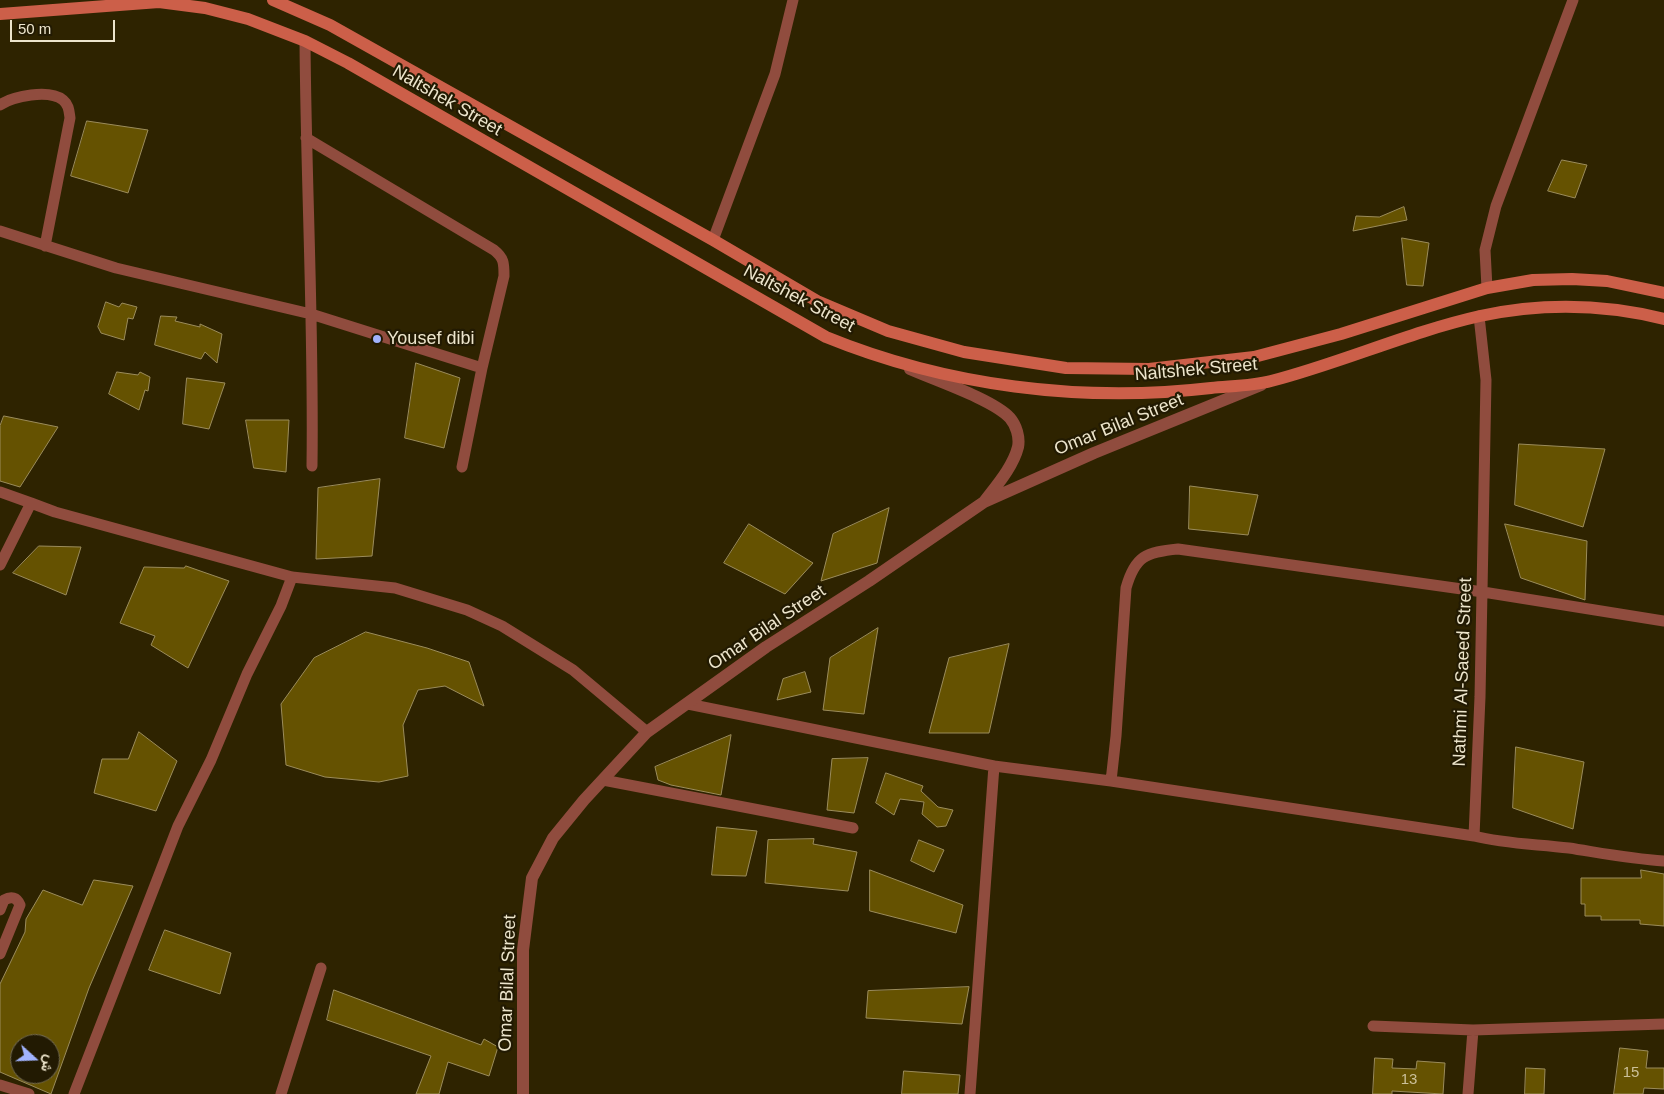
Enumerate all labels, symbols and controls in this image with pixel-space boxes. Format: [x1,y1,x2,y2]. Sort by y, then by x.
scale bar [12,10,118,42]
text: 50 m [18,20,51,37]
street label: Naltshek Street [388,61,506,141]
street label: Naltshek Street [740,261,858,337]
place label: Yousef dibi [387,328,474,350]
marker: Yousef dibi [371,333,383,345]
street label: Naltshek Street [1134,354,1258,386]
street label: Omar Bilal Street [1051,389,1187,461]
street label: Nathmi Al-Saeed Street [1449,577,1477,767]
street label: Omar Bilal Street [704,581,830,675]
street label: Omar Bilal Street [495,914,521,1052]
north arrow [10,1034,60,1084]
text: ش [38,1053,59,1074]
house number: 15 [1623,1064,1639,1082]
house number: 13 [1401,1071,1417,1089]

